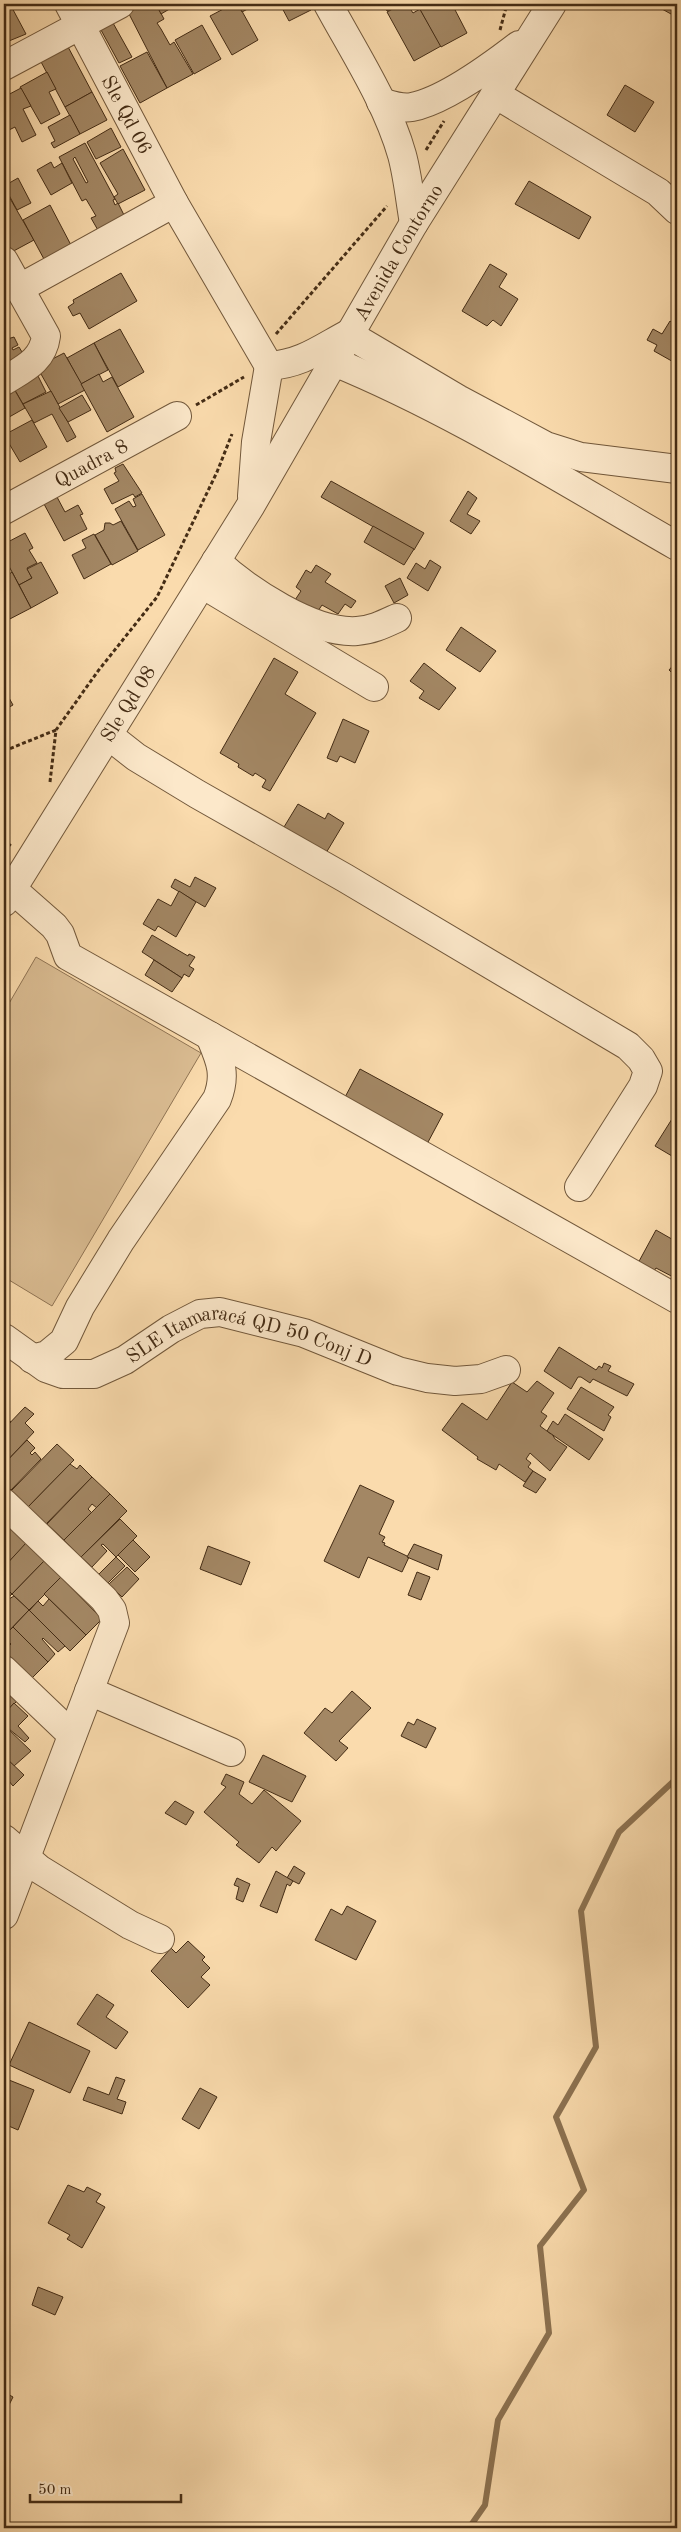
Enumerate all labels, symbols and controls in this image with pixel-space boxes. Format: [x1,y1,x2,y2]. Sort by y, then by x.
street label: Sle Qd 06 [97,73,154,158]
street label: Avenida Contorno [352,181,448,325]
street label: Quadra 8 [52,437,132,492]
street label: Sle Qd 08 [98,663,160,746]
text: SLE Itamaracá QD 50 Conj D [123,1304,374,1371]
street label: SLE Itamaracá QD 50 Conj D [118,1349,382,1377]
scale bar [30,2472,181,2504]
text: 50 m [38,2483,72,2498]

